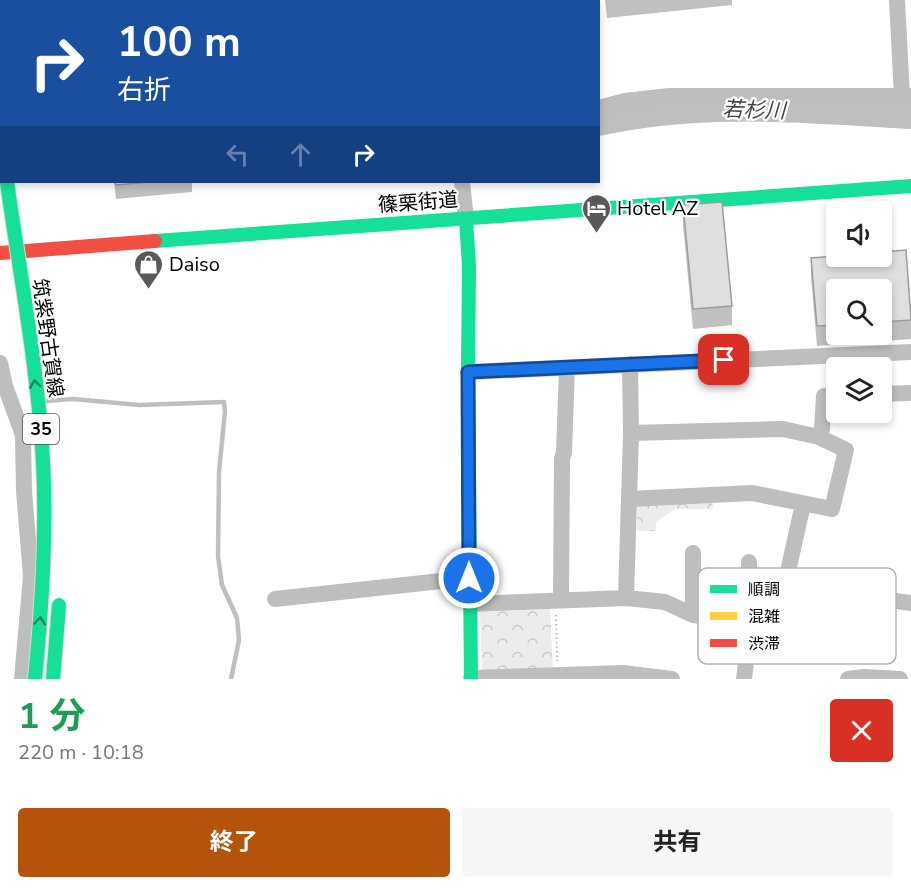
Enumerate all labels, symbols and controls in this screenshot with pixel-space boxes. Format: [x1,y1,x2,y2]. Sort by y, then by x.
text: 100 m [117,14,241,71]
icon: right [18,24,96,102]
text: 右折 [117,72,171,109]
water label: 若杉川 [722,95,788,125]
icon: left [221,138,254,171]
icon: ahead [284,138,317,171]
icon: right [347,138,380,171]
street label: 篠栗街道 [377,186,459,219]
hotel icon: Hotel AZ [580,192,612,234]
place label: Hotel AZ [617,195,698,222]
map controls [826,201,892,423]
button: sound [826,201,892,267]
shop icon: Daiso [132,248,164,290]
place label: Daiso [169,251,220,278]
street label: 筑紫野古賀線 [26,277,69,399]
button: search [826,279,892,345]
pin [698,334,749,385]
icon: arrive [707,343,740,376]
button: layers [826,357,892,423]
one-way arrow [29,380,42,389]
road number: 35 [23,414,59,444]
position arrow [437,546,501,610]
legend [698,568,896,664]
text: 順調 [748,579,780,601]
text: 混雑 [748,606,780,628]
one-way arrow [33,616,46,625]
text: 渋滞 [748,633,780,655]
text: 1 分 [18,692,85,741]
button: close [830,699,893,762]
text: 220 m · 10:18 [18,739,144,766]
button: 終了 [18,808,450,877]
button: 共有 [462,808,893,877]

